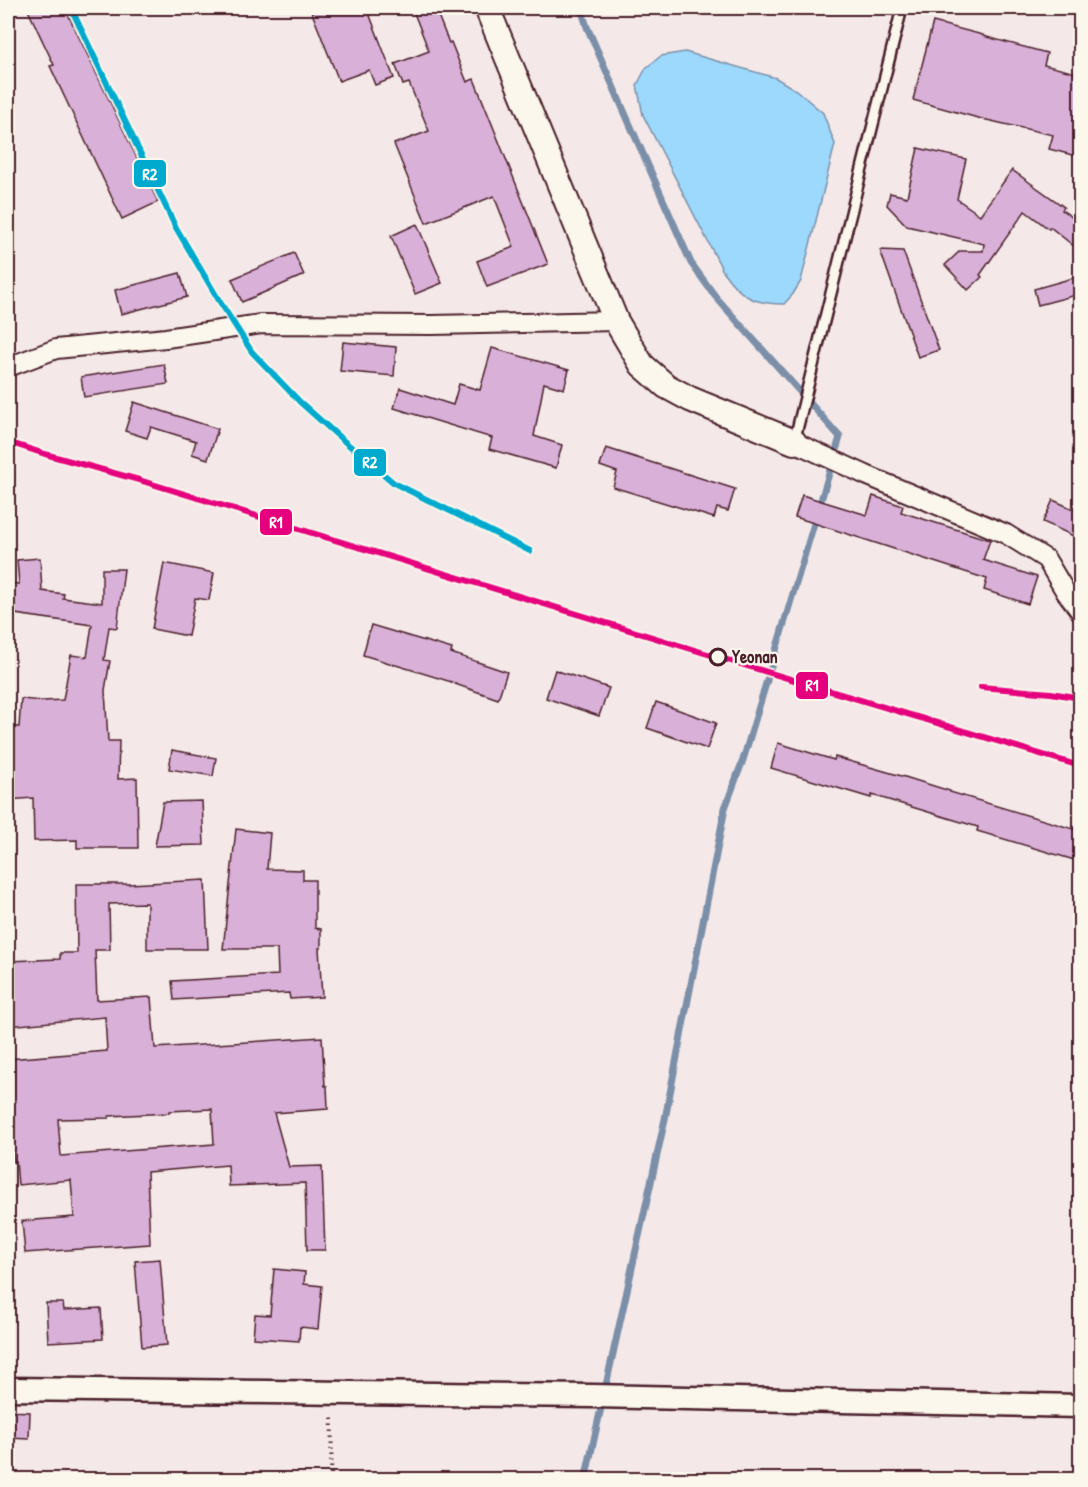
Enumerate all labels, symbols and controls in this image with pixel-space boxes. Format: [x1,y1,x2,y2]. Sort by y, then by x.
line badge: R2 [133,159,167,188]
text: R2 [143,163,158,185]
line badge: R2 [353,448,387,477]
text: R2 [363,451,378,473]
line badge: R1 [259,508,293,536]
text: R1 [269,511,283,533]
place label: Yeonan [732,644,778,669]
marker: Yeonan [709,648,727,666]
line badge: R1 [795,671,829,700]
text: R1 [805,674,819,696]

